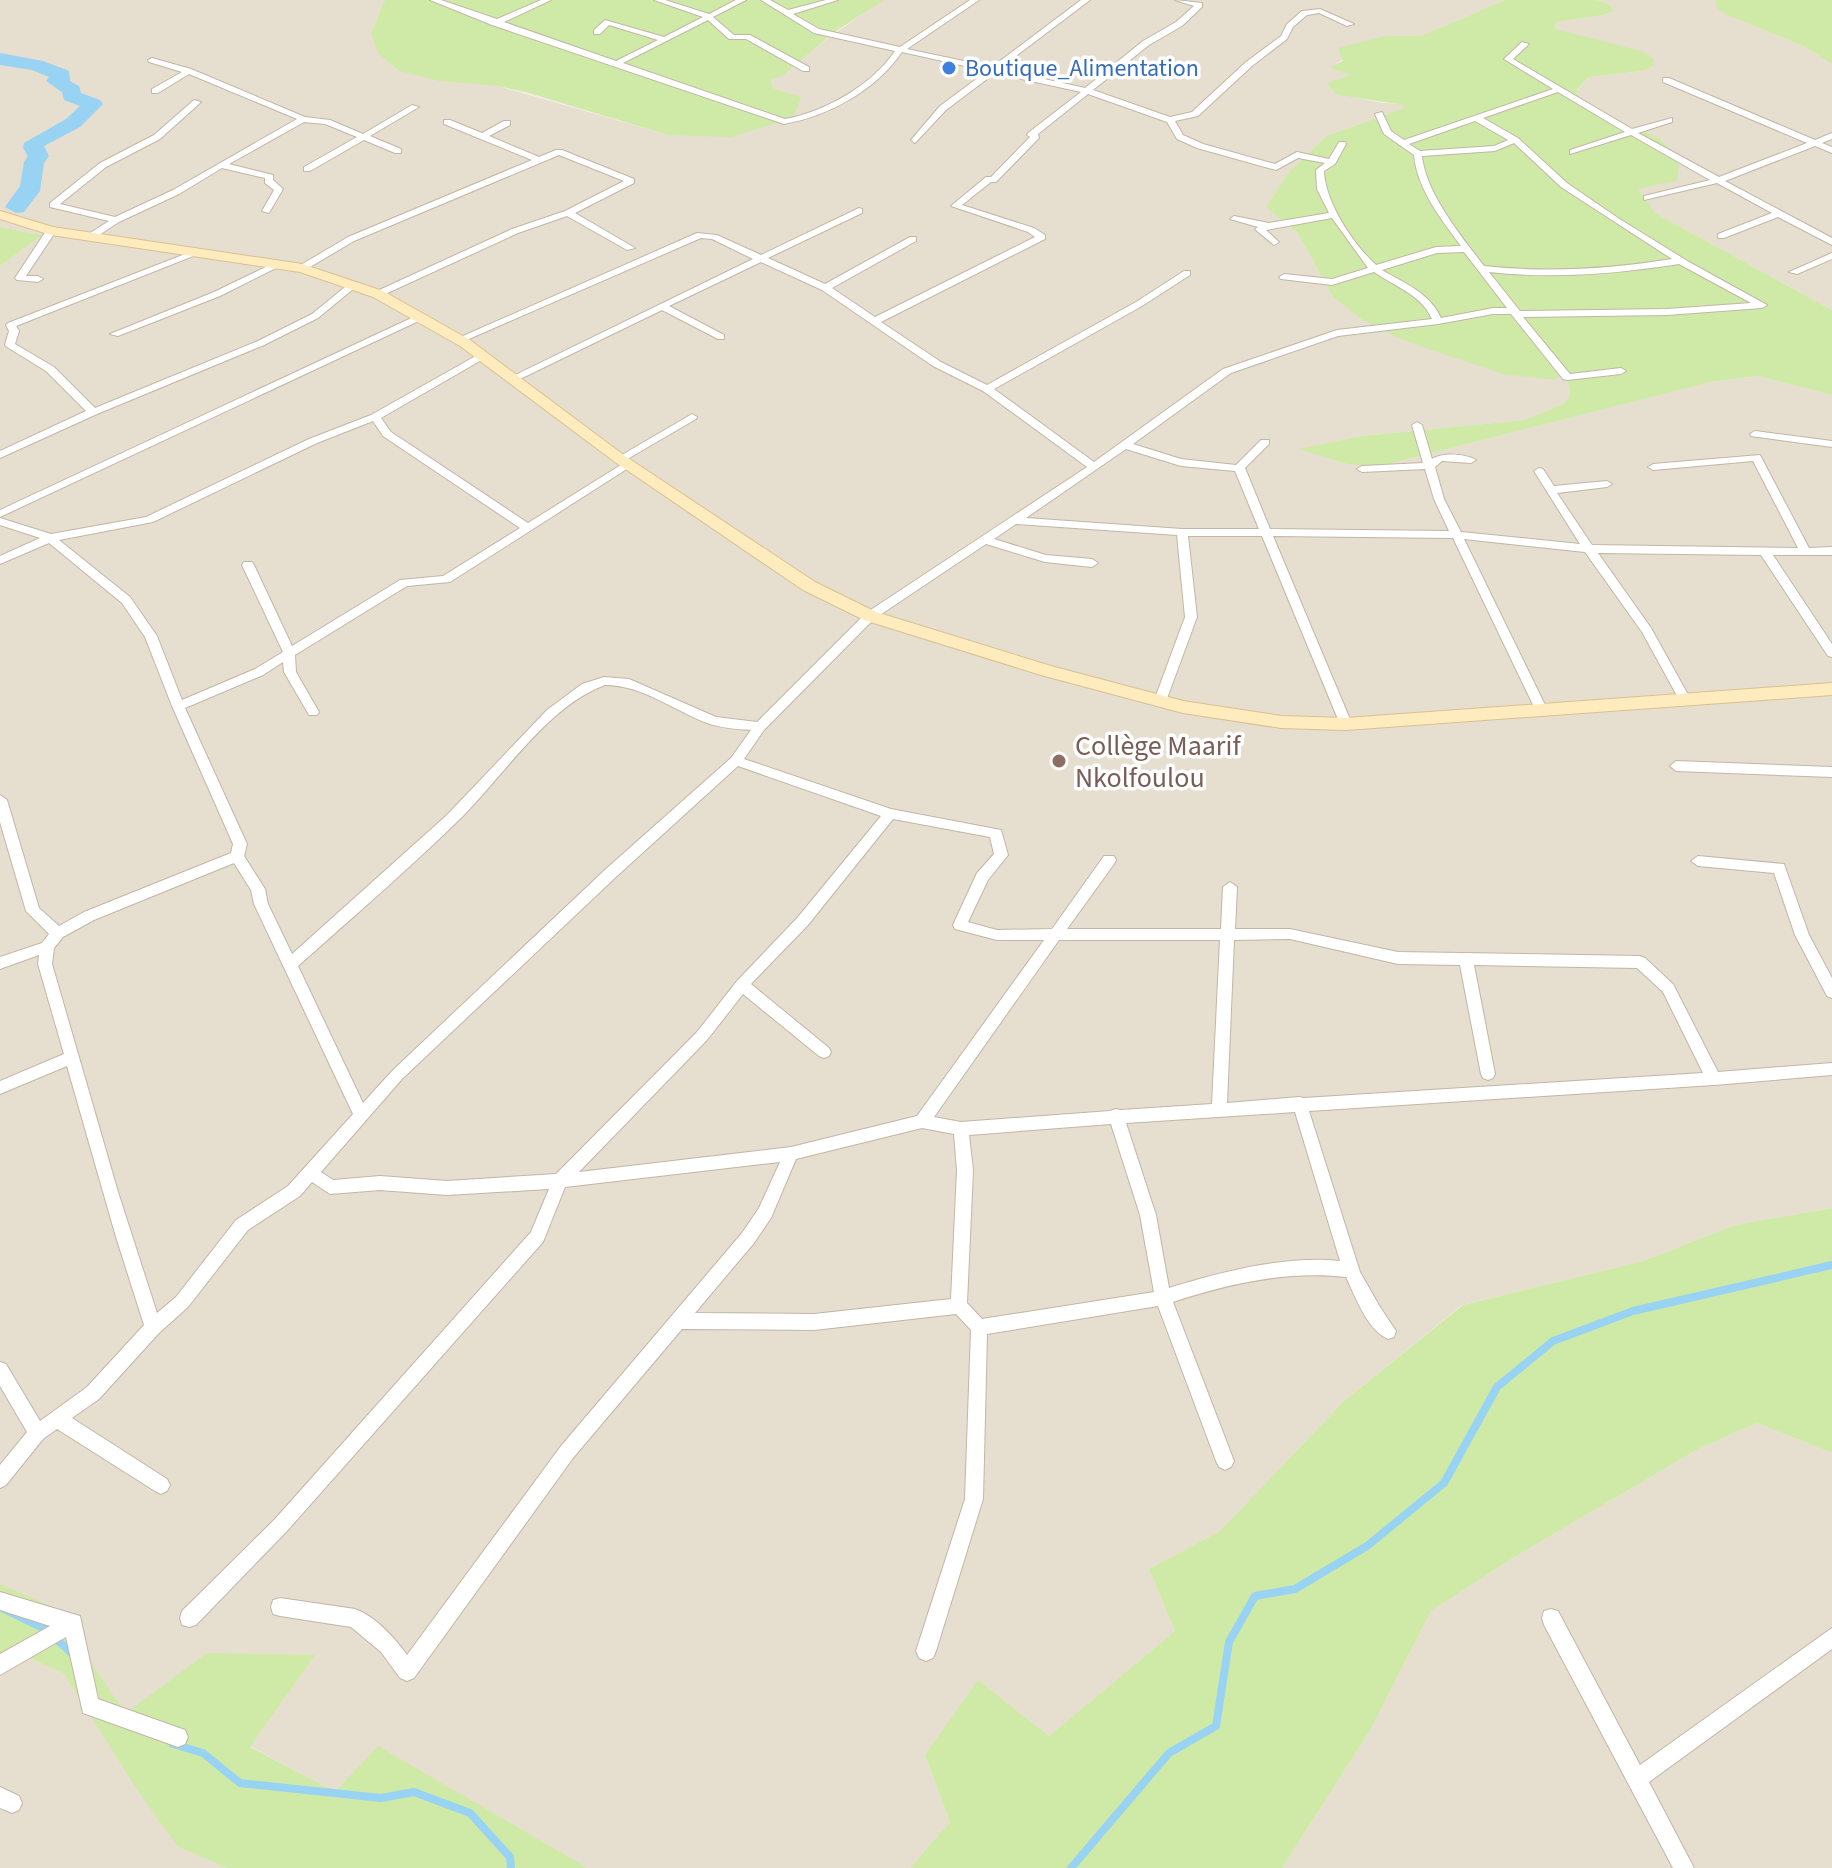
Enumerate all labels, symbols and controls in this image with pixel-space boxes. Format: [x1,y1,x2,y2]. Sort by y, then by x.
place label: Boutique_Alimentation [965,51,1199,86]
marker: Boutique_Alimentation [940,59,958,77]
place label: Collège Maarif Nkolfoulou [1075,726,1241,798]
marker: Collège Maarif Nkolfoulou [1050,752,1068,770]

